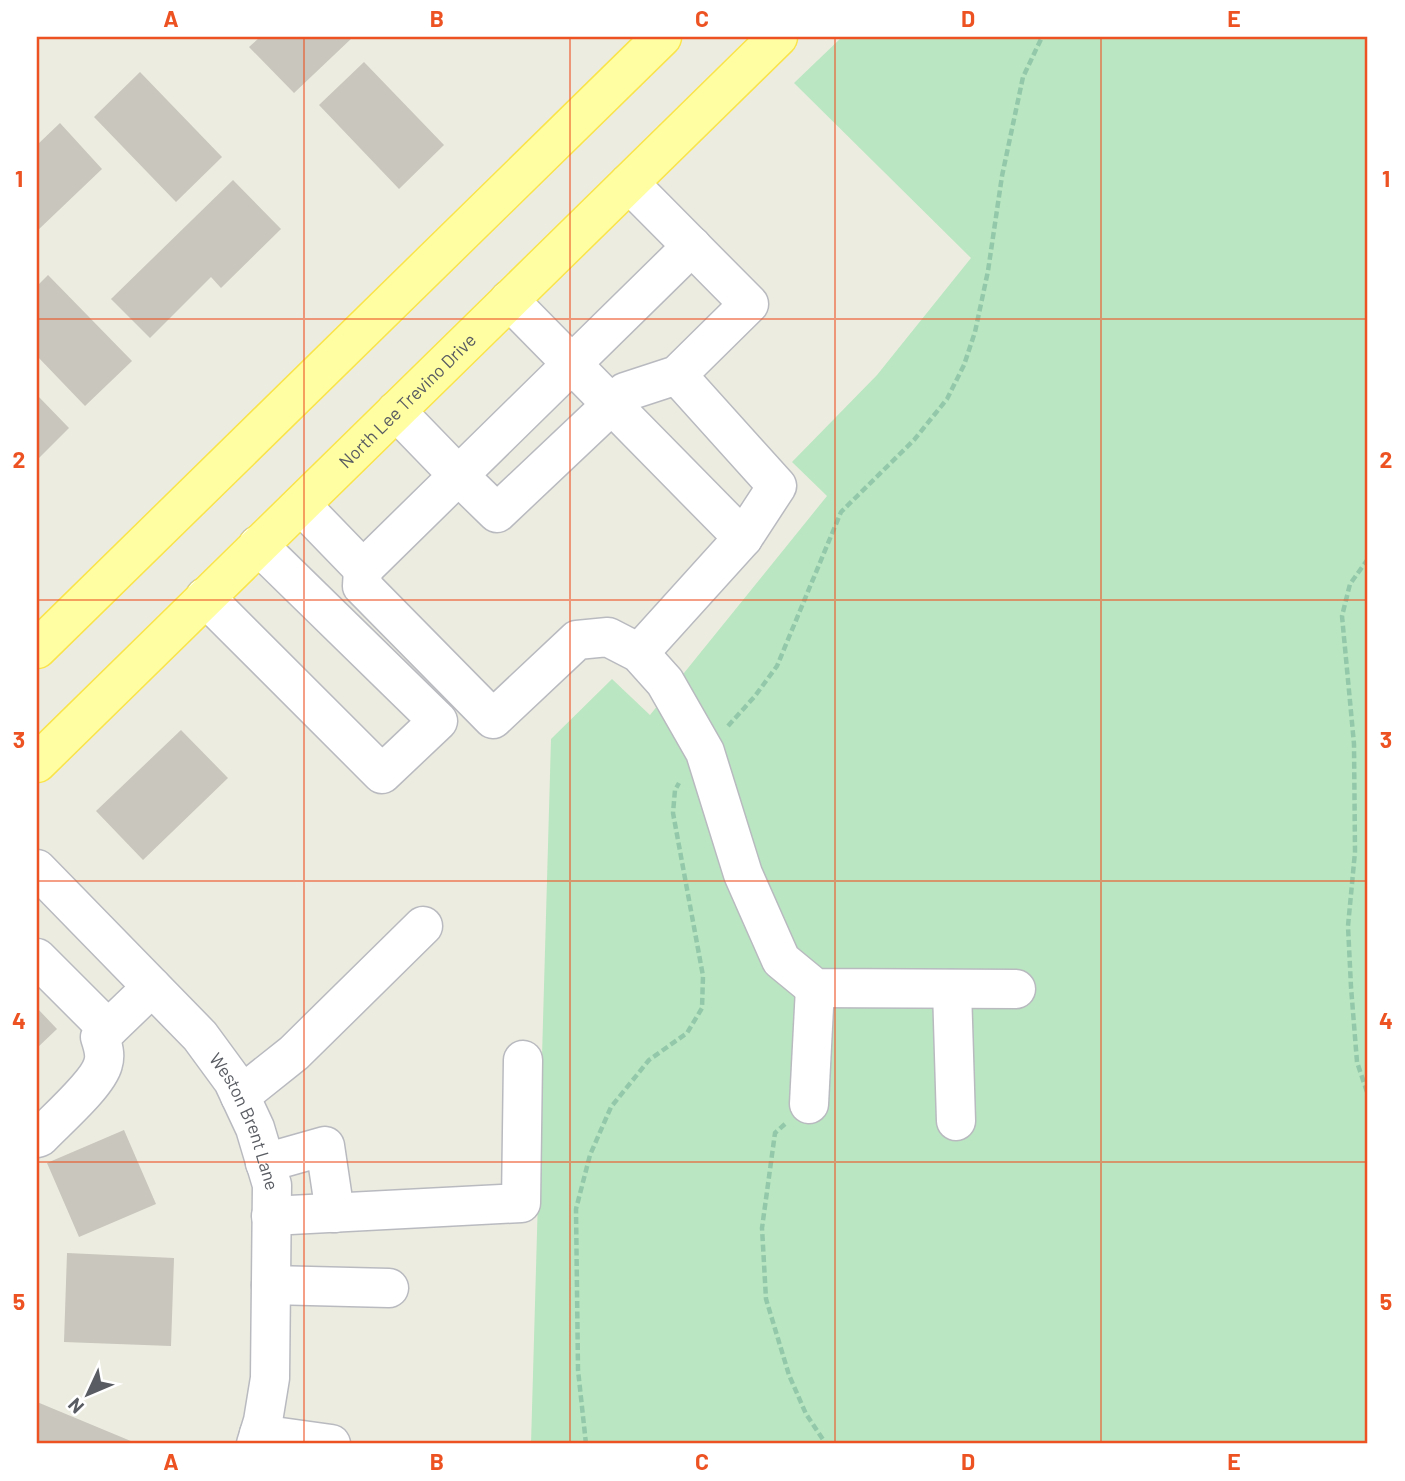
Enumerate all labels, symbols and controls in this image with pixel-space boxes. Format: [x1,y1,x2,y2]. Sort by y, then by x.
text: A [163,4,179,32]
text: B [430,4,444,32]
text: C [695,4,709,32]
text: D [961,4,975,32]
text: E [1227,4,1241,32]
text: 1 [15,164,23,192]
text: 1 [1382,164,1390,192]
street label: North Lee Trevino Drive [334,329,480,472]
text: 2 [13,445,25,473]
text: 2 [1380,445,1392,473]
text: 3 [13,725,25,753]
text: 3 [1380,725,1392,753]
text: 4 [12,1006,26,1034]
text: 4 [1379,1006,1393,1034]
street label: Weston Brent Lane [205,1048,284,1193]
text: 5 [13,1287,25,1315]
text: 5 [1380,1287,1392,1315]
north arrow [52,1358,122,1428]
text: N [63,1394,88,1419]
text: A [163,1447,179,1475]
text: B [430,1447,444,1475]
text: C [695,1447,709,1475]
text: D [961,1447,975,1475]
text: E [1227,1447,1241,1475]

